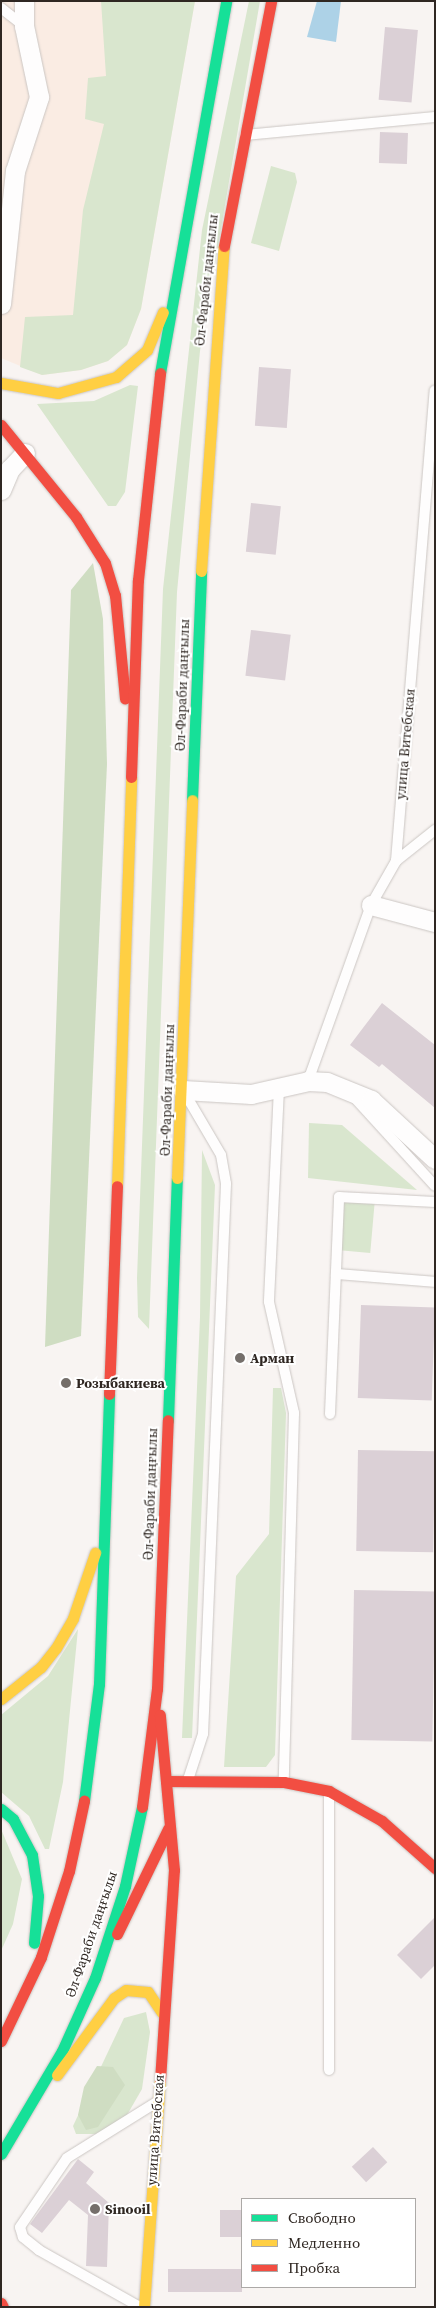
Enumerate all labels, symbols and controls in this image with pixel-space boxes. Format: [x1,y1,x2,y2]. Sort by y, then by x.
street label: Әл-Фараби даңғылы [191,213,221,347]
street label: Әл-Фараби даңғылы [171,619,193,751]
street label: улица Витебская [392,688,418,800]
street label: Әл-Фараби даңғылы [156,1024,178,1156]
place label: Арман [250,1350,294,1366]
marker: Арман [234,1352,246,1364]
place label: Розыбакиева [76,1375,165,1391]
marker: Розыбакиева [60,1377,72,1389]
street label: Әл-Фараби даңғылы [139,1428,161,1560]
street label: Әл-Фараби даңғылы [62,1869,120,1999]
street label: улица Витебская [143,2074,167,2186]
legend [241,2198,416,2288]
place label: Sinooil [105,2201,150,2217]
marker: Sinooil [89,2203,101,2215]
text: Свободно [288,2207,356,2228]
text: Медленно [288,2232,360,2253]
text: Пробка [288,2257,340,2278]

